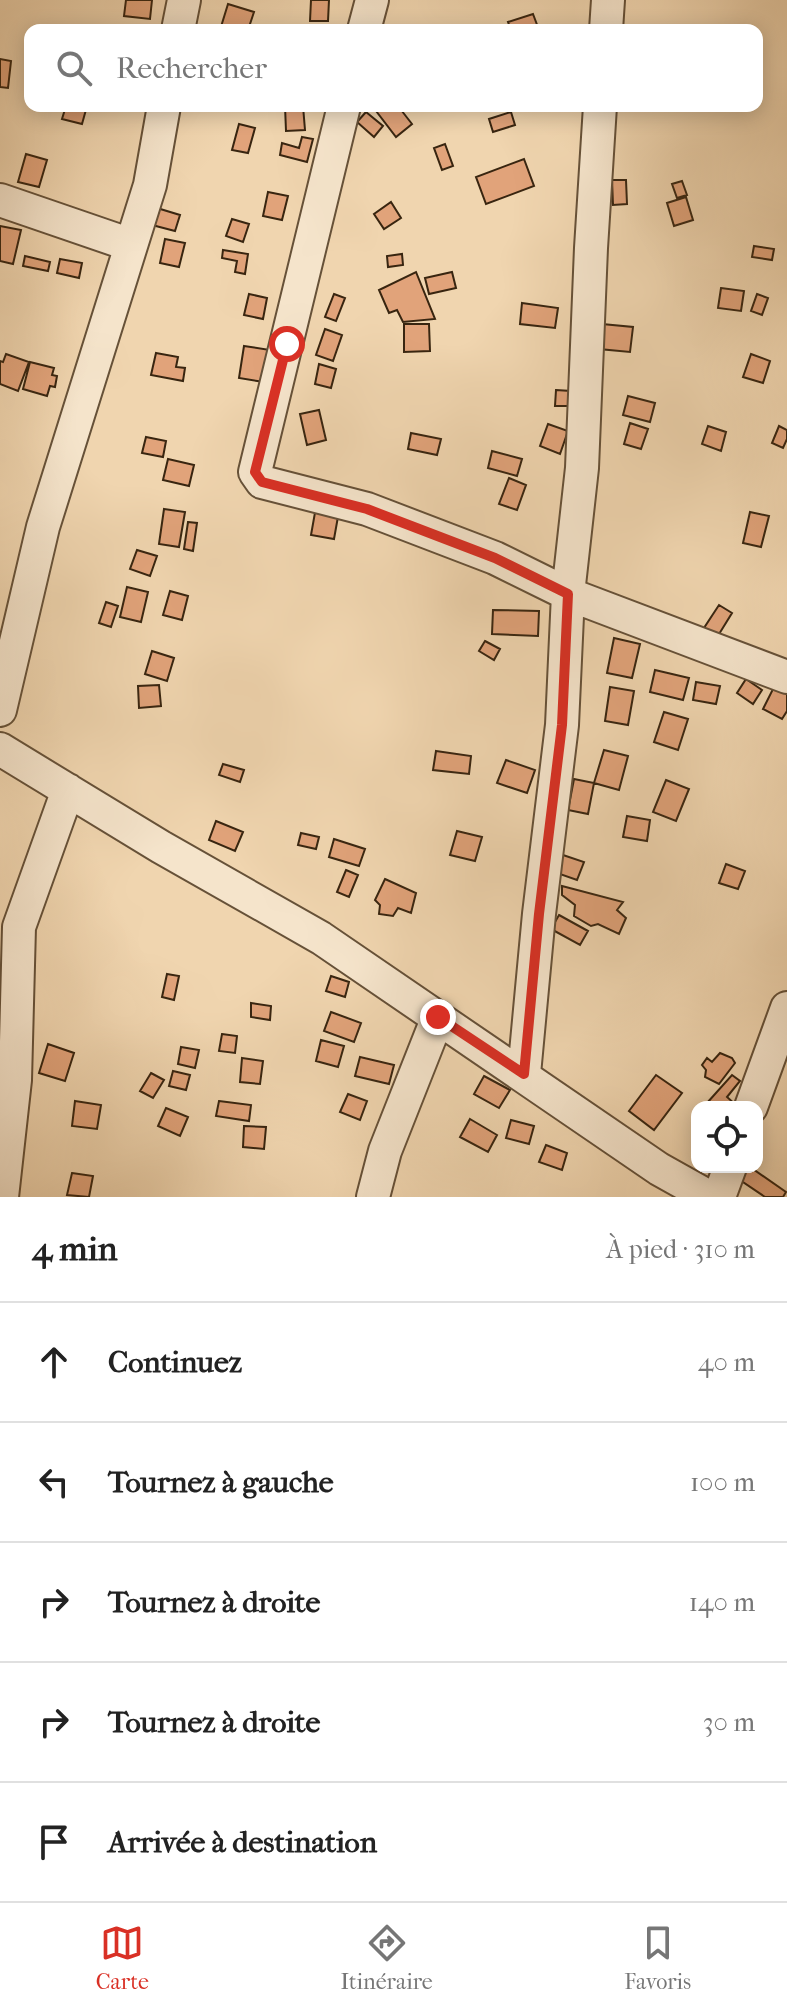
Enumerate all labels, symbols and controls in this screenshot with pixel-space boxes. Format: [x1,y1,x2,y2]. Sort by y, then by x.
search box [24,24,763,112]
icon: search [52,46,96,90]
text: Rechercher [116,51,267,86]
route start [269,326,305,362]
route end [420,999,456,1035]
map controls [691,1101,763,1173]
button: locate [691,1101,763,1173]
text: 4 min [32,1229,117,1269]
text: À pied · 310 m [606,1234,755,1265]
icon: ahead [32,1340,76,1384]
text: Continuez [108,1345,242,1380]
text: 40 m [698,1347,755,1378]
icon: left [32,1460,76,1504]
text: Tournez à gauche [108,1465,334,1500]
text: 100 m [690,1467,755,1498]
icon: right [32,1580,76,1624]
text: Tournez à droite [108,1585,320,1620]
text: 140 m [689,1587,755,1618]
icon: right [32,1700,76,1744]
text: Tournez à droite [108,1705,320,1740]
text: 30 m [703,1707,755,1738]
icon: arrive [32,1820,76,1864]
text: Arrivée à destination [108,1825,377,1860]
tab: Carte [96,1921,149,1995]
tab: Itinéraire [340,1921,433,1995]
tab: Favoris [624,1921,691,1995]

